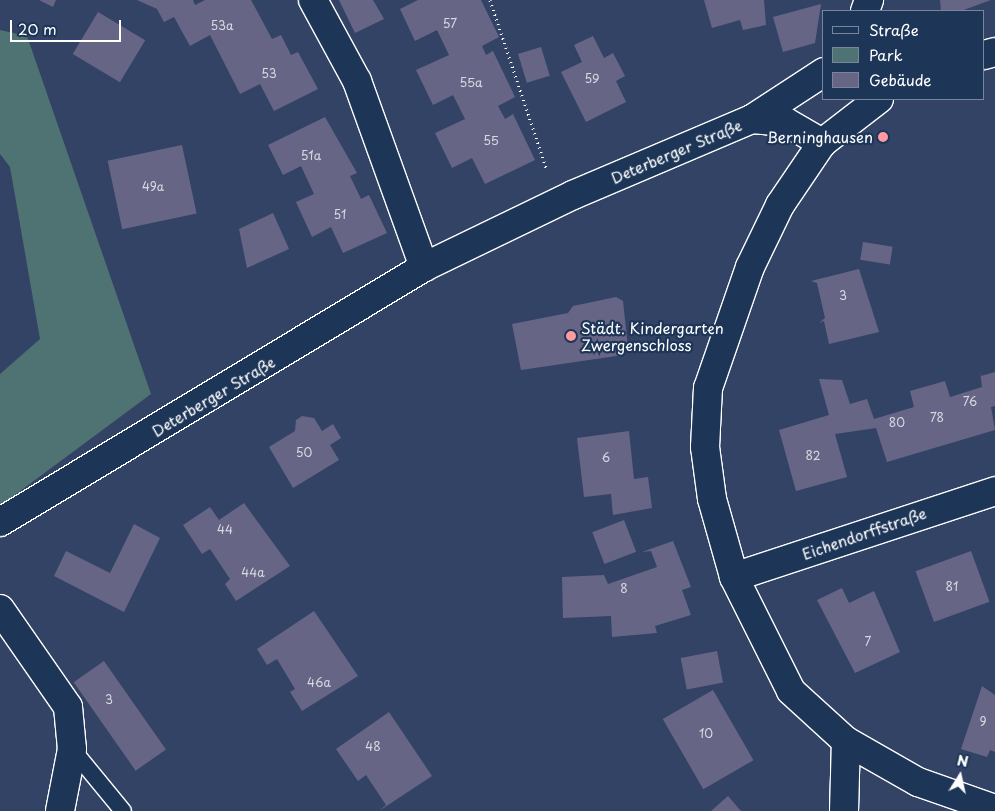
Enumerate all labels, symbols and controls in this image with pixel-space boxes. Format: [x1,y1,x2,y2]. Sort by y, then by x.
scale bar [12,10,124,42]
legend [822,10,985,100]
text: 20 m [18,17,57,40]
house number: 57 [443,17,457,31]
text: Straße [869,18,919,41]
house number: 53a [211,19,233,33]
text: Park [869,43,903,66]
house number: 53 [261,67,277,81]
text: Gebäude [869,68,931,91]
house number: 59 [585,72,599,86]
house number: 55a [460,76,482,90]
street label: Deterberger Straße [608,115,744,187]
place label: Berninghausen [767,128,873,146]
marker: Berninghausen [877,131,889,143]
house number: 55 [483,134,499,148]
house number: 51a [301,149,321,163]
house number: 49a [142,180,164,194]
house number: 51 [334,208,346,222]
house number: 3 [839,289,847,303]
place label: Städt. Kindergarten Zwergenschloss [581,318,724,353]
marker: Städt. Kindergarten Zwergenschloss [565,330,577,342]
street label: Deterberger Straße [148,352,278,440]
house number: 76 [963,395,977,409]
house number: 78 [930,411,944,425]
house number: 80 [889,416,905,430]
house number: 50 [296,446,312,460]
house number: 82 [806,449,820,463]
house number: 6 [602,451,610,465]
street label: Eichendorffstraße [800,503,928,563]
house number: 44 [217,523,233,537]
house number: 44a [241,566,265,580]
house number: 81 [946,580,958,594]
house number: 8 [620,582,628,596]
house number: 7 [865,635,871,649]
house number: 46a [307,676,331,690]
house number: 3 [105,693,113,707]
house number: 9 [979,715,987,729]
house number: 10 [699,727,713,741]
house number: 48 [365,740,381,754]
text: N [955,749,970,772]
north arrow [935,751,985,801]

